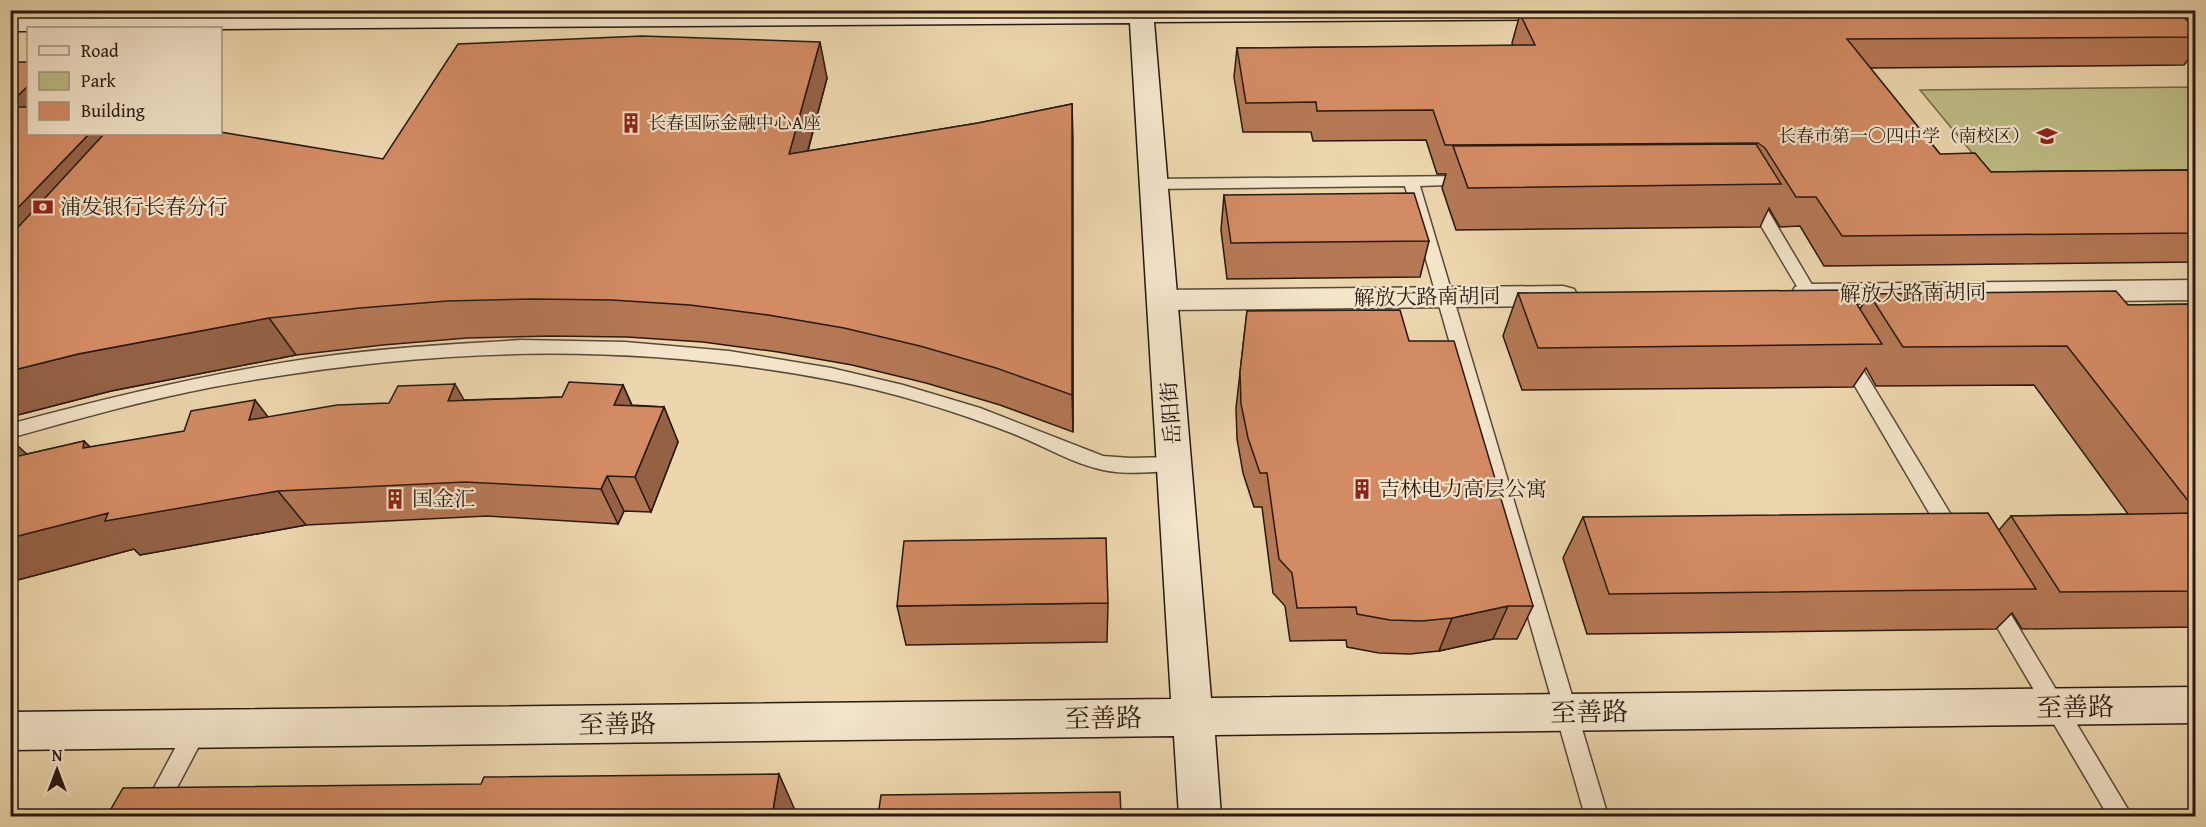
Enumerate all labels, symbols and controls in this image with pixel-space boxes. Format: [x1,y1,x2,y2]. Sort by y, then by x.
legend [27,27,222,135]
text: Road [81,37,119,64]
text: Park [81,67,117,94]
text: Building [81,97,145,124]
place label: 长春国际金融中心A座 [648,109,821,136]
building icon: 长春国际金融中心A座 [619,111,643,135]
place label: 长春市第一〇四中学（南校区） [1778,122,2030,149]
school or university icon: 长春市第一〇四中学（南校区） [2035,124,2059,148]
place label: 浦发银行长春分行 [60,191,228,222]
bank icon: 浦发银行长春分行 [31,195,55,219]
street label: 解放大路南胡同 [1839,276,1987,309]
street label: 解放大路南胡同 [1353,280,1501,313]
street label: 岳阳街 [1153,381,1188,446]
place label: 吉林电力高层公寓 [1379,473,1547,504]
building icon: 吉林电力高层公寓 [1350,477,1374,501]
place label: 国金汇 [412,483,475,514]
building icon: 国金汇 [383,487,407,511]
street label: 至善路 [2036,686,2114,727]
street label: 至善路 [1550,691,1628,732]
street label: 至善路 [1064,697,1142,738]
street label: 至善路 [578,703,656,744]
north arrow [27,740,87,800]
text: N [52,743,63,767]

